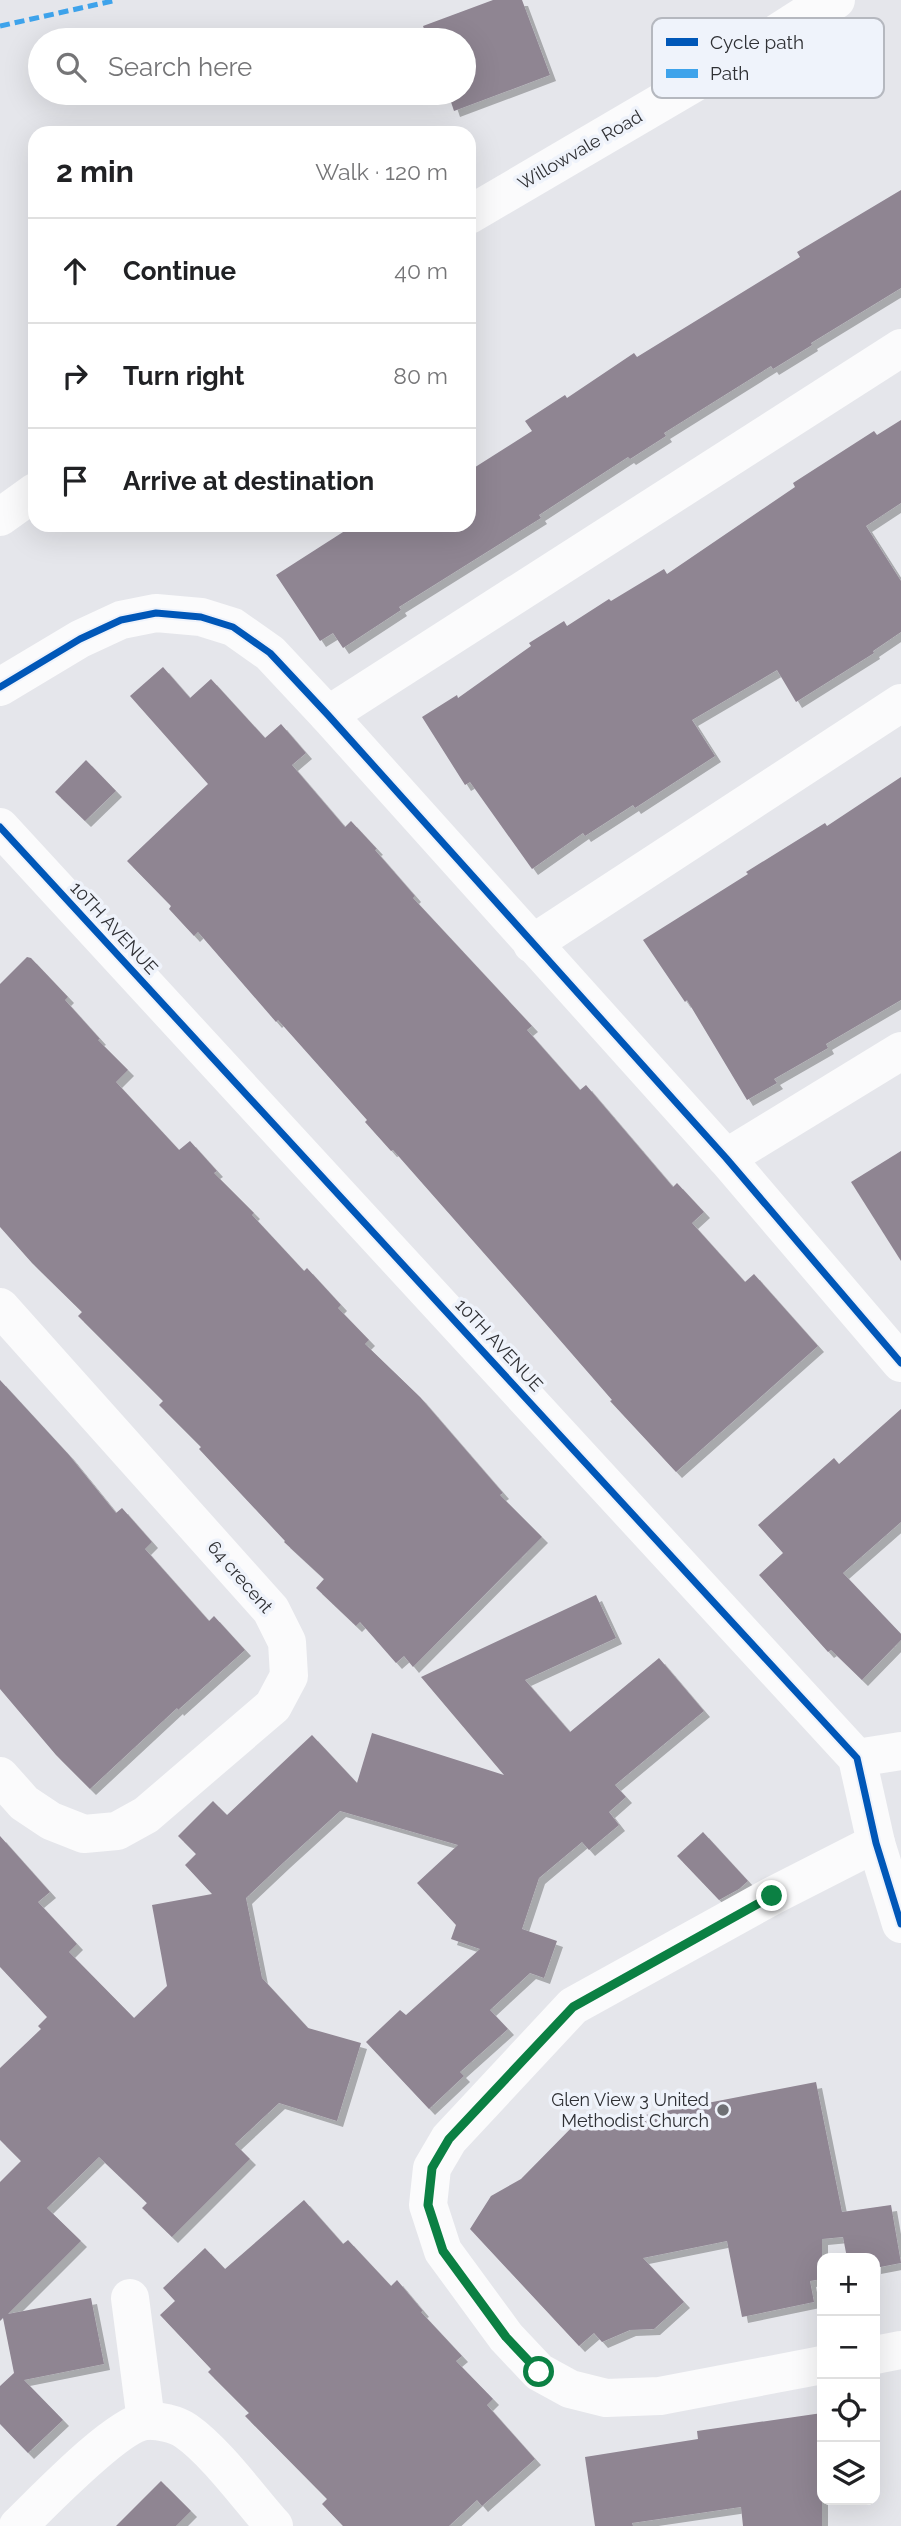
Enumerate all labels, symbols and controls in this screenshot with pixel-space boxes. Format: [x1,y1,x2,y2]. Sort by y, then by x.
legend [652,18,884,98]
search box [28,28,476,105]
text: Cycle path [710,31,804,53]
icon: search [52,48,90,86]
text: Search here [108,52,252,82]
text: Path [710,62,749,84]
street label: Willowvale Road [514,105,646,194]
text: 2 min [56,154,134,189]
text: Walk · 120 m [315,158,448,185]
icon: ahead [56,252,94,290]
text: Continue [123,256,236,286]
text: 40 m [394,257,448,284]
icon: right [56,357,94,395]
text: Turn right [123,361,244,391]
text: 80 m [393,362,448,389]
icon: arrive [56,462,94,500]
text: Arrive at destination [123,466,374,496]
street label: 10TH AVENUE [66,877,163,978]
street label: 10TH AVENUE [451,1294,548,1395]
street label: 64 crecent [203,1536,277,1617]
route end [756,1880,787,1911]
place label: Glen View 3 United Methodist Church [551,2089,709,2131]
marker: Glen View 3 United Methodist Church [715,2102,731,2118]
map controls [817,2253,880,2505]
button: + [817,2253,880,2316]
button: − [817,2316,880,2379]
route start [523,2356,554,2387]
button: locate [817,2379,880,2442]
button: layers [817,2442,880,2505]

